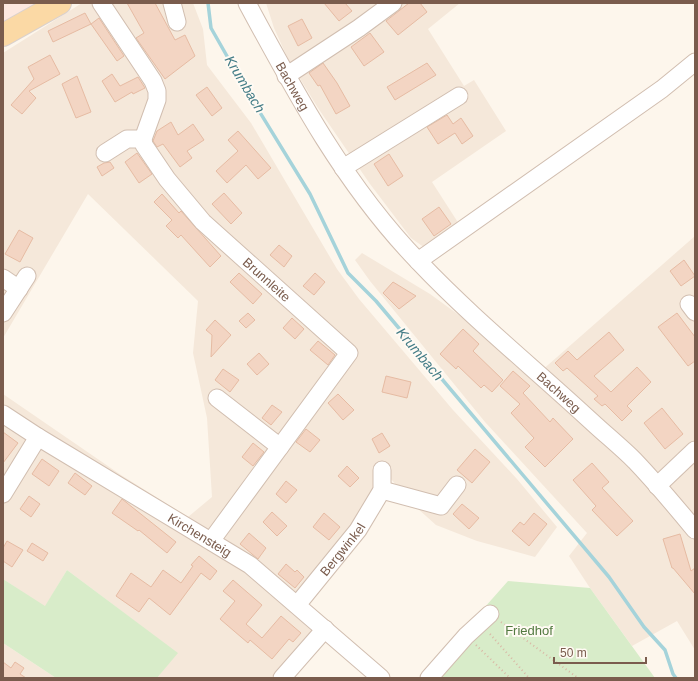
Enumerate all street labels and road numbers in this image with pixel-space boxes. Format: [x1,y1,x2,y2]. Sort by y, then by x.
street label: Bachweg [273,60,312,113]
street label: Brunnleite [240,255,293,305]
street label: Bachweg [534,369,584,416]
street label: Kirchensteig [165,510,234,560]
street label: Bergwinkel [317,520,369,579]

